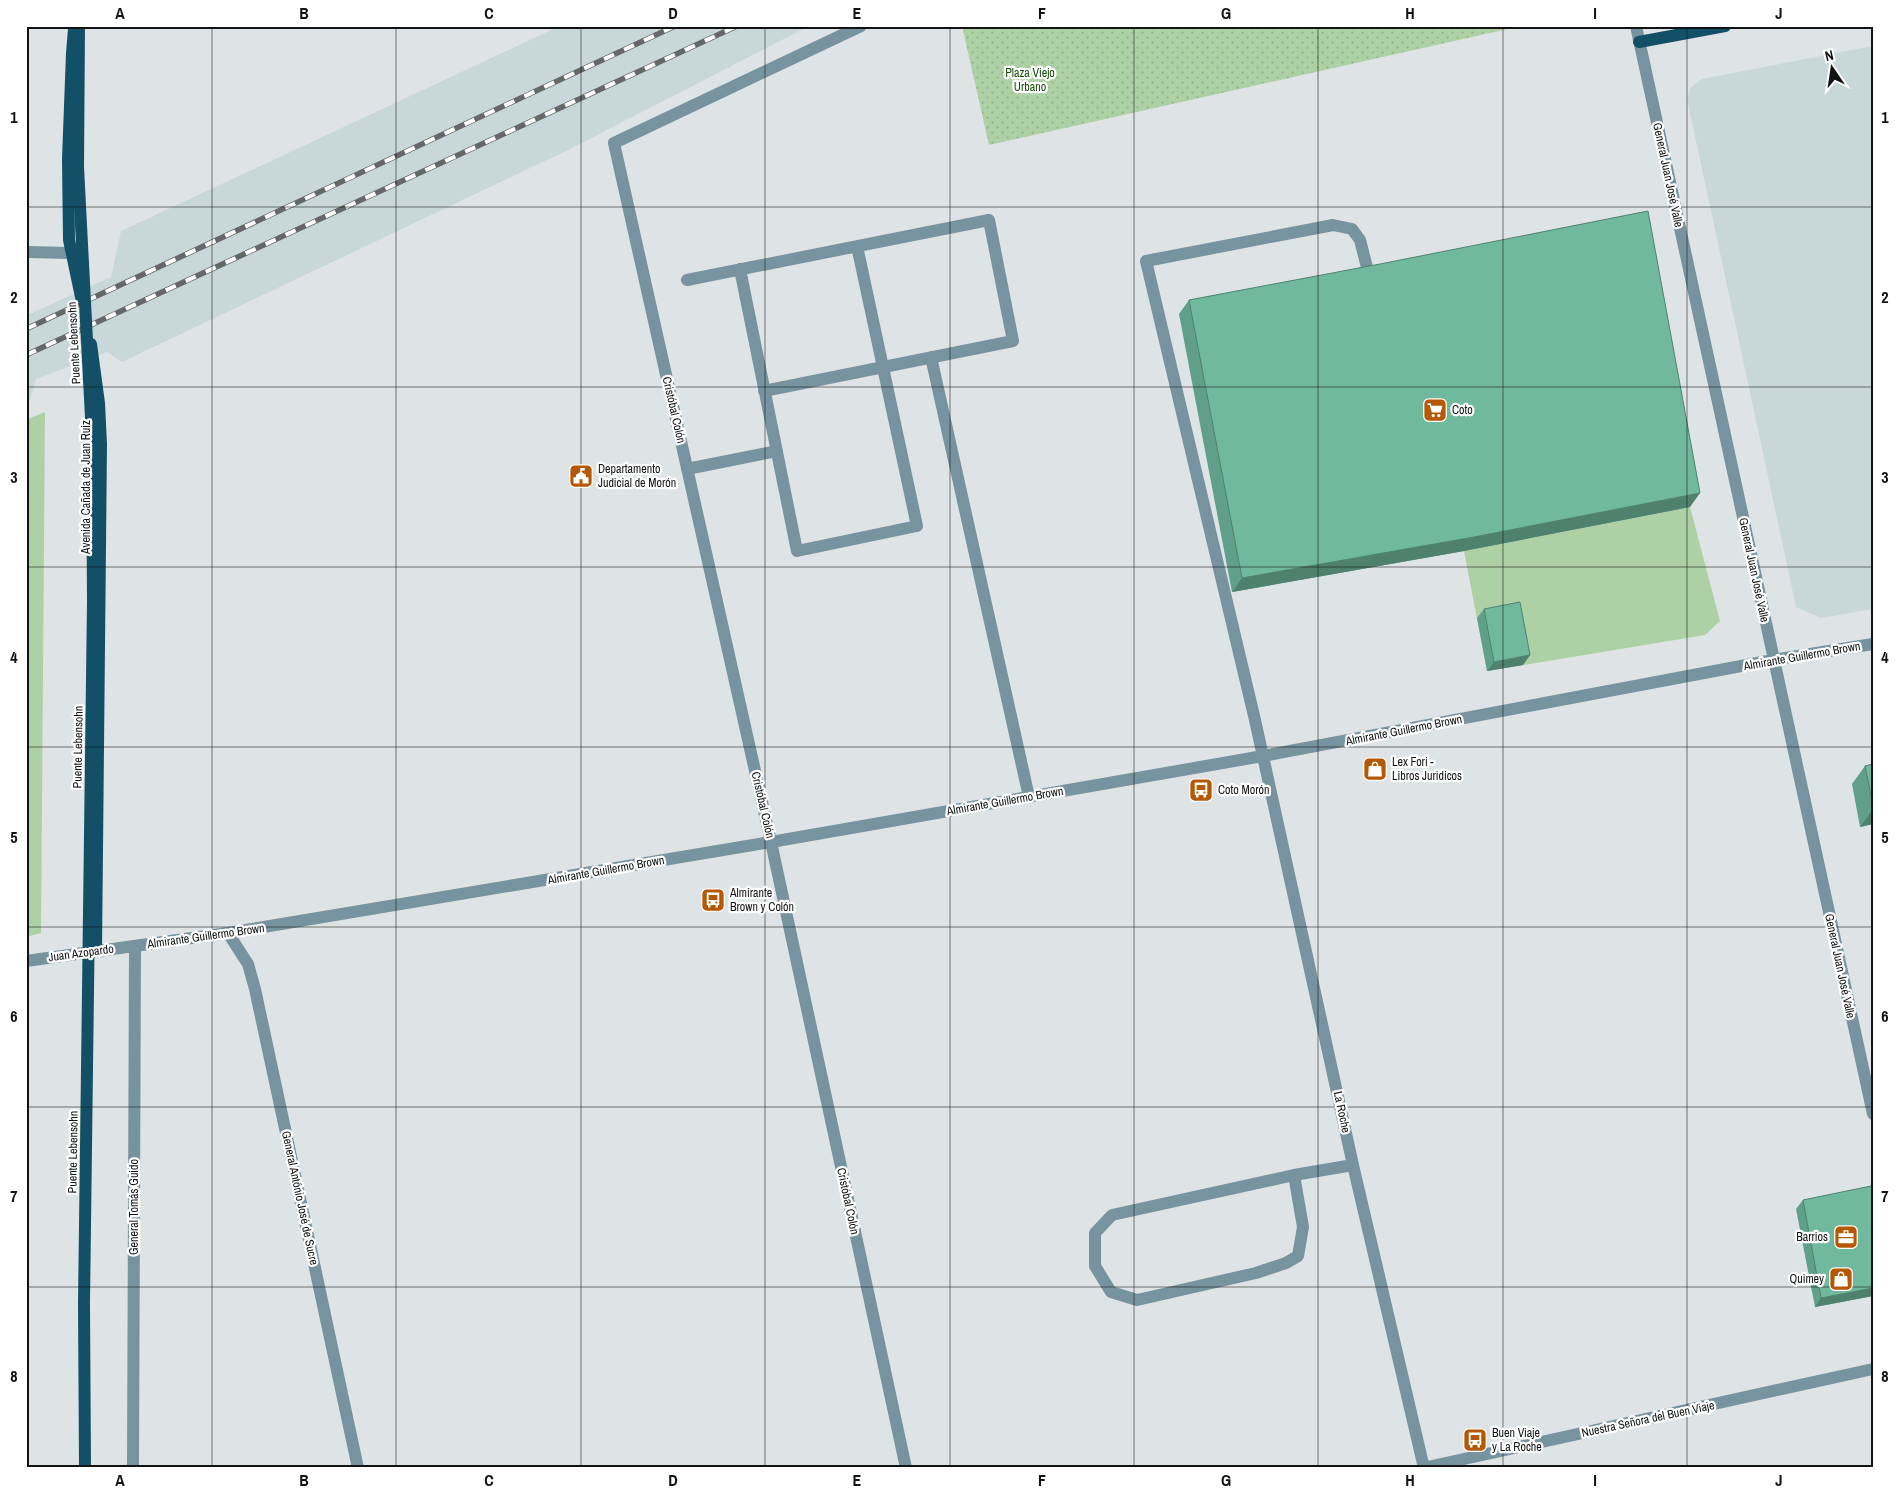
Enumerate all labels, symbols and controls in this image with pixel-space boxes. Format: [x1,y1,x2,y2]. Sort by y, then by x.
text: A [115,2,125,24]
text: B [299,2,309,24]
text: C [484,2,494,24]
text: D [668,2,678,24]
text: E [853,2,862,24]
text: F [1038,2,1046,24]
text: G [1221,2,1231,24]
text: H [1405,2,1415,24]
text: I [1593,2,1597,24]
text: J [1775,2,1783,24]
north arrow [1806,42,1856,92]
text: N [1823,46,1835,65]
park label: Plaza Viejo Urbano [1005,65,1055,95]
text: 1 [10,106,18,128]
text: 1 [1881,106,1889,128]
street label: General Juan José Valle [1649,121,1687,229]
text: 2 [10,286,18,308]
text: 2 [1881,286,1889,308]
street label: Puente Lebensohn [64,301,84,385]
street label: Cristóbal Colón [659,375,689,445]
supermarket icon: Coto [1422,397,1448,423]
place label: Coto [1452,402,1473,418]
street label: Avenida Cañada de Juan Ruiz [78,420,94,555]
place label: Departamento Judicial de Morón [598,461,676,491]
public building icon: Departamento Judicial de Morón [568,463,594,489]
text: 3 [10,466,18,488]
text: 3 [1881,466,1889,488]
street label: General Juan José Valle [1735,516,1773,624]
street label: Almirante Guillermo Brown [1741,638,1862,674]
text: 4 [10,646,18,668]
text: 4 [1881,646,1889,668]
street label: Puente Lebensohn [69,706,87,788]
street label: Almirante Guillermo Brown [1344,711,1464,749]
place label: Lex Fori - Libros Juridicos [1392,754,1462,784]
shop icon: Lex Fori - Libros Juridicos [1362,756,1388,782]
street label: Cristóbal Colón [748,770,778,840]
bus stop icon: Coto Morón [1188,777,1214,803]
place label: Coto Morón [1218,782,1269,798]
street label: Almirante Guillermo Brown [944,783,1065,819]
text: 5 [10,826,18,848]
text: 5 [1881,826,1889,848]
street label: Almirante Guillermo Brown [545,852,666,888]
place label: Almirante Brown y Colón [729,885,794,915]
bus stop icon: Almirante Brown y Colón [700,887,726,913]
street label: General Juan José Valle [1821,912,1859,1020]
street label: Almirante Guillermo Brown [145,920,266,952]
street label: Juan Azopardo [47,941,115,965]
text: 6 [10,1005,18,1027]
text: 6 [1881,1005,1889,1027]
street label: La Roche [1330,1090,1354,1134]
street label: Puente Lebensohn [64,1111,82,1193]
street label: General António José de Sucre [278,1129,322,1267]
street label: General Tomás Guido [126,1159,142,1255]
street label: Cristóbal Colón [833,1166,863,1236]
text: 7 [10,1185,18,1207]
text: 7 [1881,1185,1889,1207]
office icon: Barrios [1833,1224,1859,1250]
place label: Barrios [1796,1229,1828,1245]
shop icon: Quimey [1828,1266,1854,1292]
place label: Quimey [1790,1271,1824,1287]
text: 8 [10,1365,18,1387]
text: 8 [1881,1365,1889,1387]
street label: Nuestra Señora del Buen Viaje [1580,1397,1716,1441]
place label: Buen Viaje y La Roche [1492,1425,1542,1455]
bus stop icon: Buen Viaje y La Roche [1462,1427,1488,1453]
text: A [115,1469,125,1491]
text: B [299,1469,309,1491]
text: C [484,1469,494,1491]
text: D [668,1469,678,1491]
text: E [853,1469,862,1491]
text: F [1038,1469,1046,1491]
text: G [1221,1469,1231,1491]
text: H [1405,1469,1415,1491]
text: I [1593,1469,1597,1491]
text: J [1775,1469,1783,1491]

